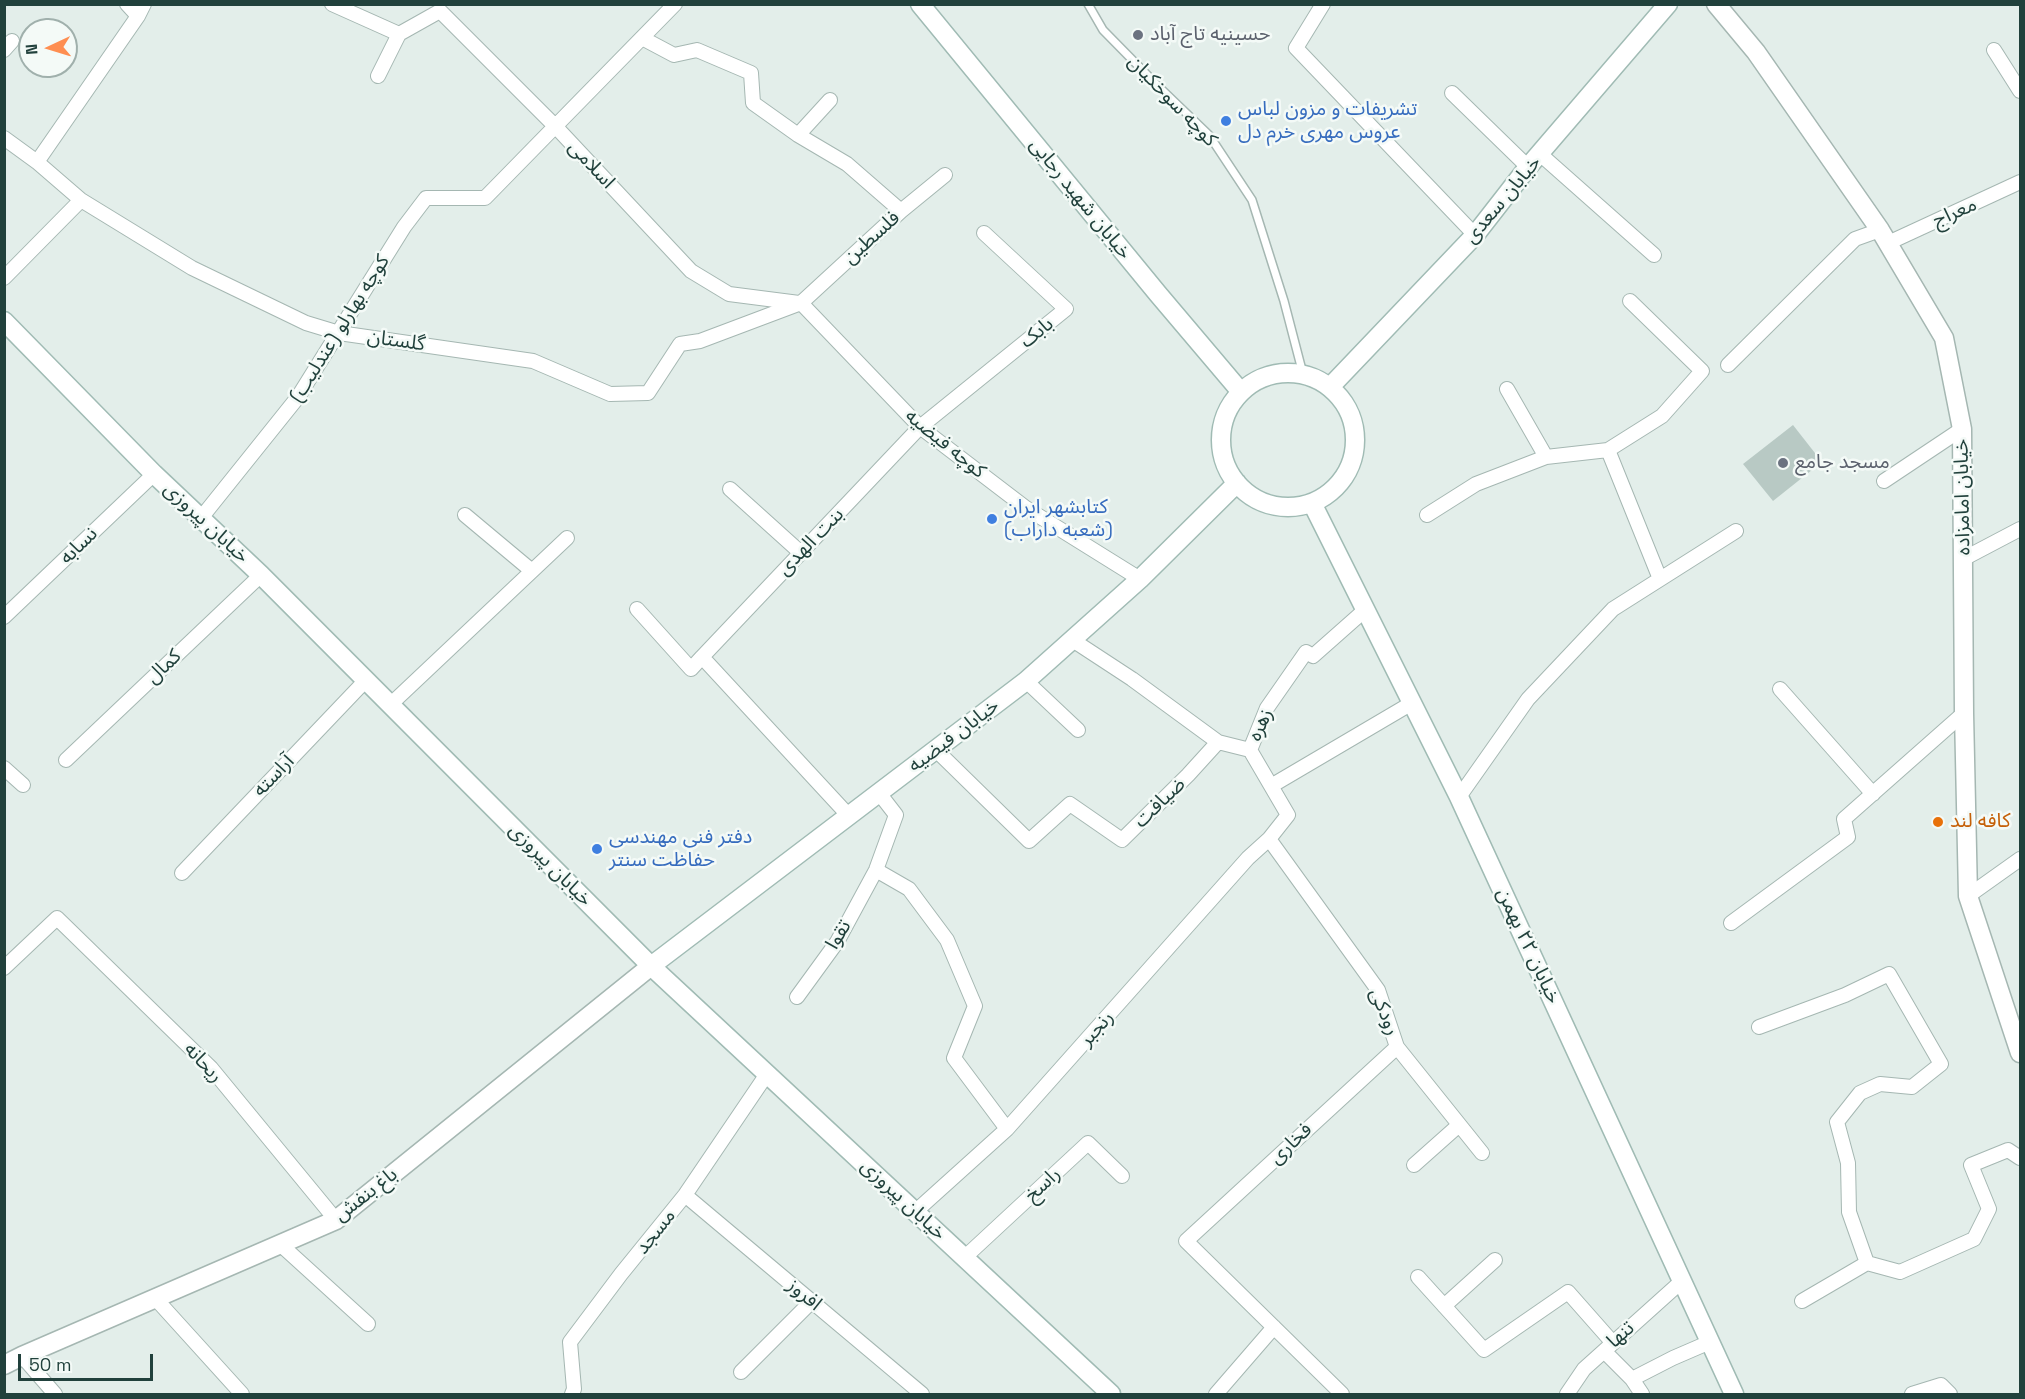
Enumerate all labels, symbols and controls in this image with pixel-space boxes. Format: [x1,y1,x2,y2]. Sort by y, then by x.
north arrow [18,18,78,78]
place label: حسینیه تاج آباد [1150,23,1271,47]
marker: حسینیه تاج آباد [1131,28,1145,42]
text: N [21,43,42,55]
street label: کوچه سوخکیان [1122,50,1222,152]
place label: تشریفات و مزون لباس عروس مهری خرم دل [1238,98,1417,145]
marker: تشریفات و مزون لباس عروس مهری خرم دل [1219,114,1233,128]
street label: خیابان شهید رجایی [1024,134,1136,264]
street label: اسلامی [563,136,619,194]
street label: خیابان سعدی [1459,151,1547,249]
street label: معراج [1929,193,1981,233]
street label: فلسطین [839,206,905,270]
street label: کوچه بهارلو (عندلیب) [285,251,395,407]
street label: بابک [1015,312,1059,354]
street label: گلستان [366,325,426,357]
street label: کوچه فیضیه [900,404,990,484]
street label: خیابان امامزاده [1950,439,1976,555]
place label: مسجد جامع [1795,451,1890,475]
marker: مسجد جامع [1776,456,1790,470]
street label: خیابان پیروزی [158,477,254,569]
place label: کتابشهر ایران (شعبه داراب) [1004,496,1113,543]
street label: بنت الهدی [773,503,849,581]
marker: کتابشهر ایران (شعبه داراب) [985,512,999,526]
street label: نسابه [55,522,103,570]
street label: کمال [141,645,187,689]
street label: خیابان فیضیه [904,694,1004,778]
street label: زهره [1243,705,1279,745]
street label: آراسته [248,750,300,802]
street label: ضیافت [1129,773,1191,833]
place label: كافه لند [1950,810,2011,834]
marker: كافه لند [1931,815,1945,829]
street label: خیابان پیروزی [503,818,597,912]
place label: دفتر فنی مهندسی حفاظت سنتر [609,826,752,873]
marker: دفتر فنی مهندسی حفاظت سنتر [590,842,604,856]
street label: خیابان ۲۲ بهمن [1491,884,1565,1008]
street label: تقوا [821,916,857,954]
street label: رودکی [1364,985,1404,1039]
street label: رنجبر [1075,1006,1119,1052]
street label: ریحانه [178,1038,228,1088]
street label: فخاری [1265,1118,1317,1170]
street label: خیابان پیروزی [855,1154,951,1246]
street label: راسخ [1020,1162,1066,1208]
street label: باغ بنفش [329,1163,403,1227]
street label: مسجد [631,1205,681,1259]
street label: افروز [782,1274,826,1316]
street label: تنها [1602,1316,1640,1354]
scale bar [21,1342,156,1380]
text: 50 m [29,1353,71,1376]

